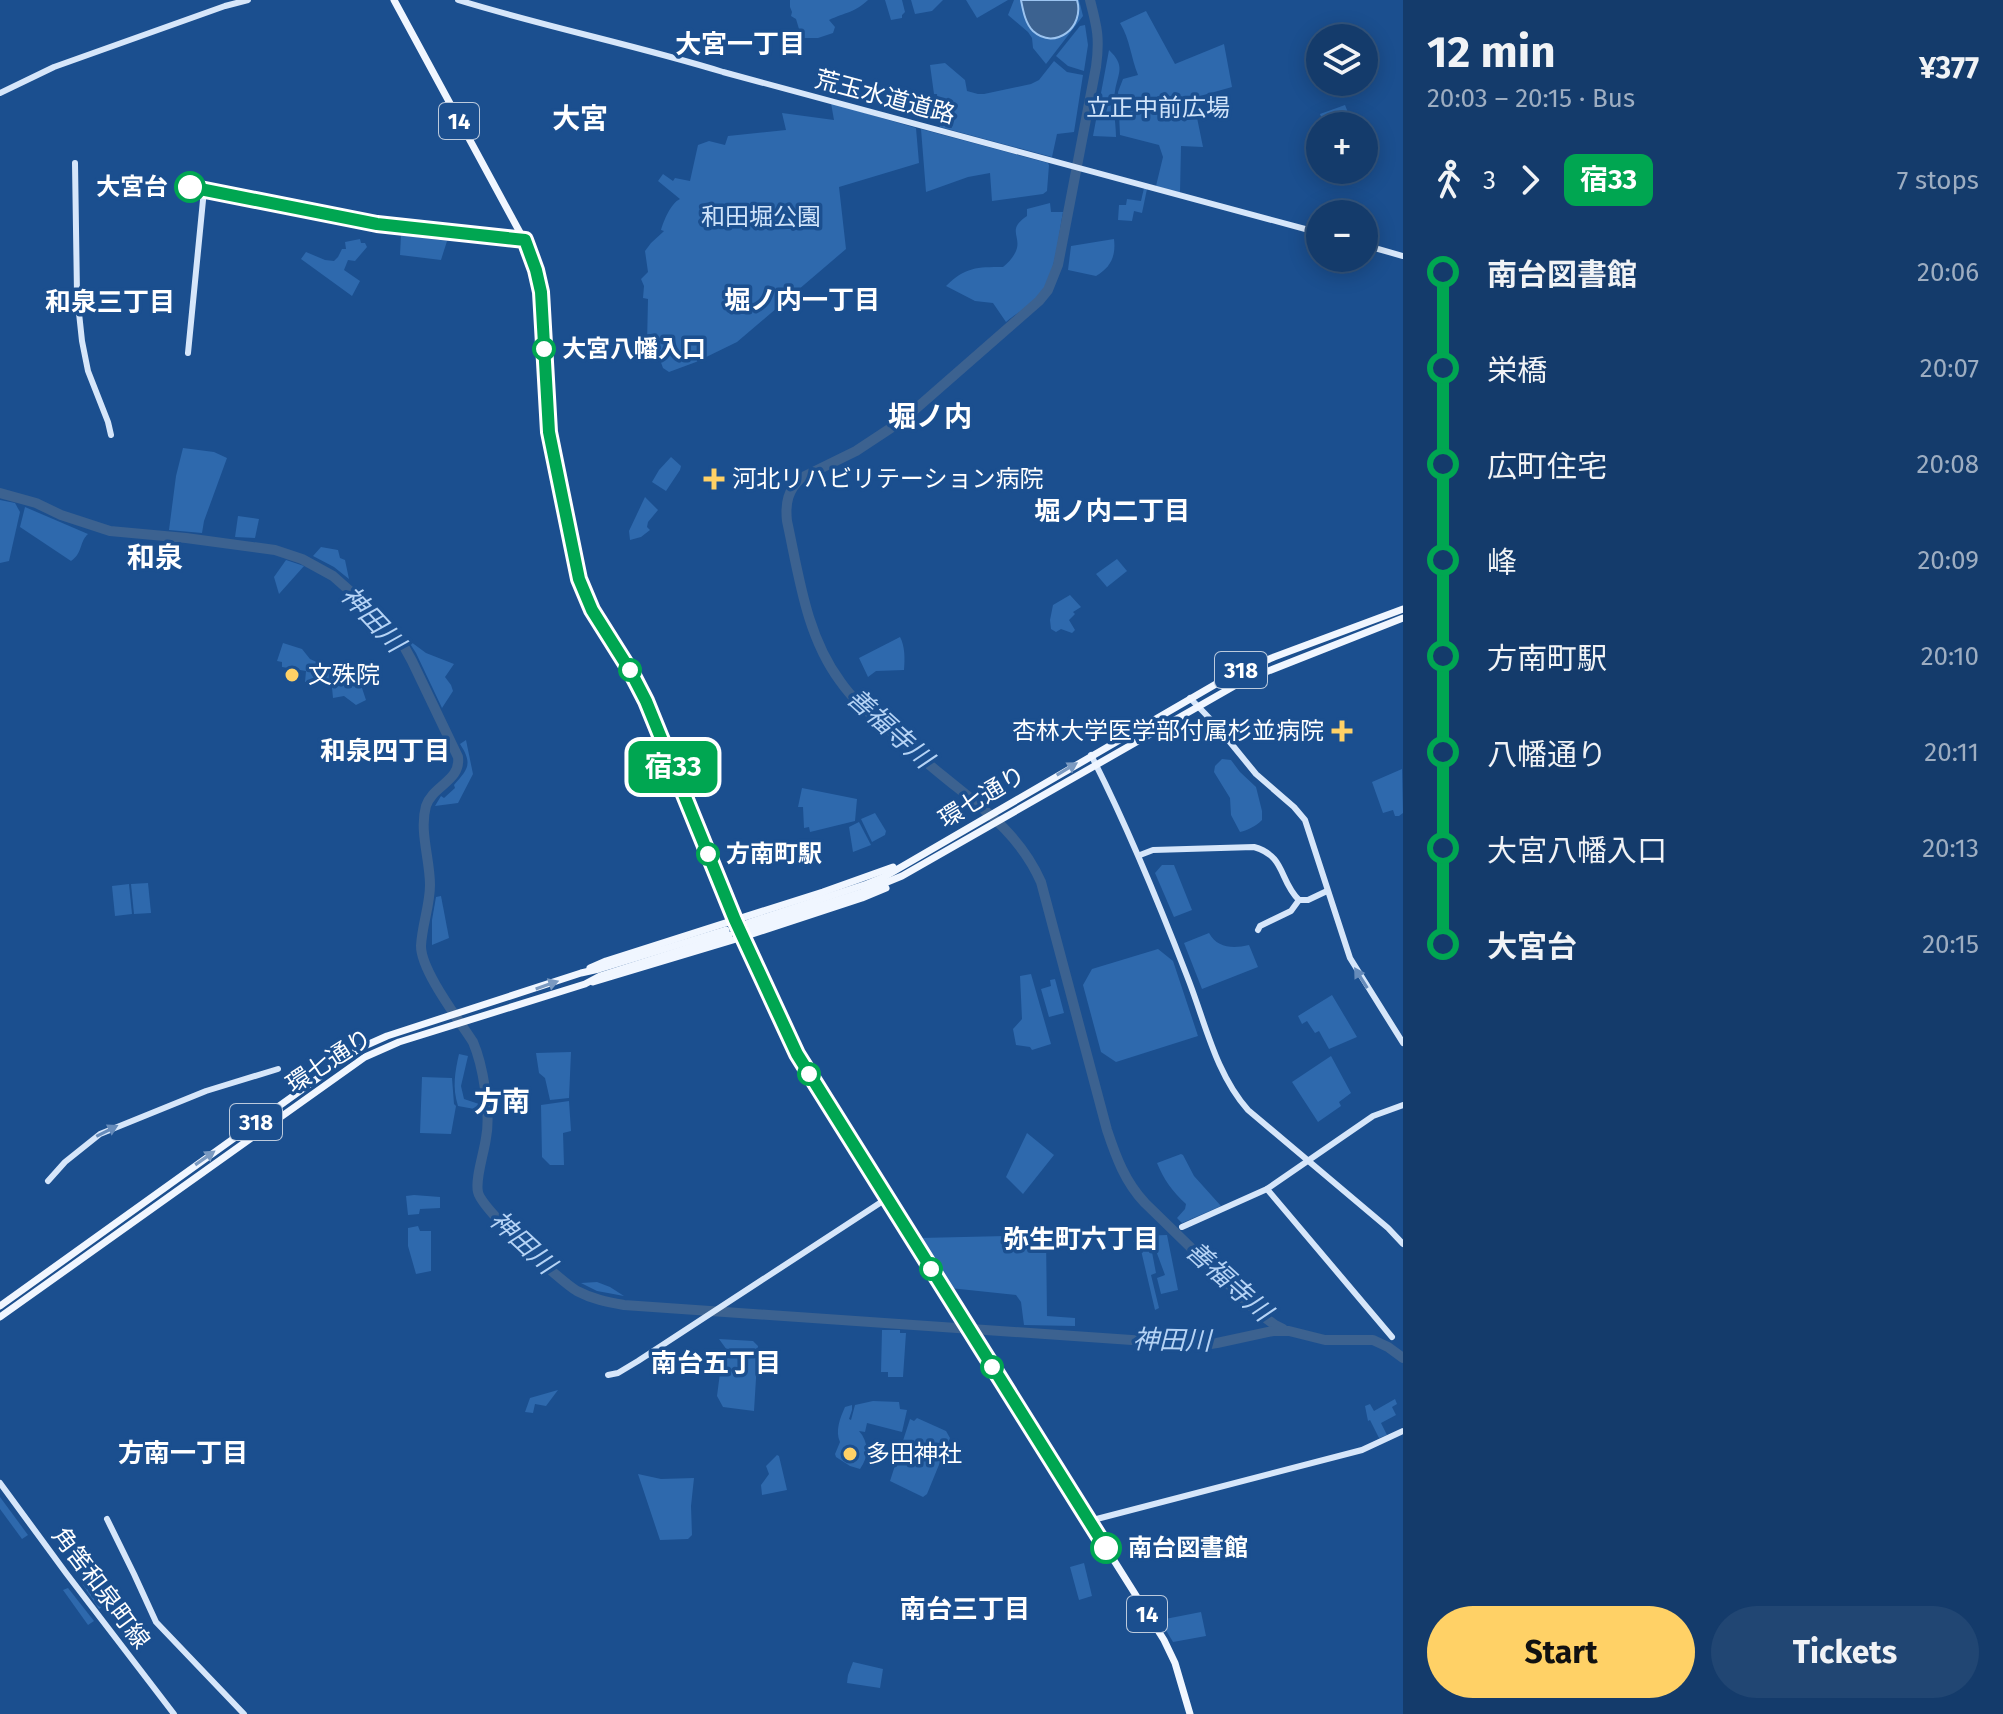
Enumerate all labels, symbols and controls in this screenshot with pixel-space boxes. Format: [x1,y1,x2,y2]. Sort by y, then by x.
map controls [1306,24,1378,272]
button: layers [1306,24,1378,96]
text: 12 min [1427,26,1556,79]
district label: 大宮一丁目 [675,29,805,60]
text: ¥377 [1919,50,1979,86]
street label: 荒玉水道道路 [812,65,958,129]
text: 20:03 – 20:15 · Bus [1427,83,1635,114]
park label: 立正中前広場 [1086,94,1230,122]
district label: 大宮 [552,102,608,135]
road number: 14 [439,103,479,139]
button: + [1306,112,1378,184]
icon: walk [1427,158,1471,202]
icon: forward [1508,158,1552,202]
text: 宿33 [1580,163,1637,196]
text: 3 [1483,165,1496,196]
text: 7 stops [1897,165,1979,196]
marker: 大宮台 [175,172,205,202]
place label: 大宮台 [96,173,168,201]
button: − [1306,200,1378,272]
park label: 和田堀公園 [701,203,821,231]
text: 南台図書館 [1487,257,1637,293]
text: 20:06 [1917,257,1979,288]
district label: 堀ノ内一丁目 [724,285,880,316]
district label: 和泉三丁目 [45,287,175,318]
place label: 大宮八幡入口 [562,335,706,363]
marker: 大宮八幡入口 [533,338,555,360]
text: 栄橋 [1487,353,1547,389]
text: 20:07 [1920,353,1979,384]
district label: 堀ノ内 [888,400,972,433]
text: 広町住宅 [1487,449,1607,485]
text: 20:08 [1917,449,1979,480]
place label: 河北リハビリテーション病院 [732,465,1044,493]
marker: 河北リハビリテーション病院 [703,468,725,490]
district label: 堀ノ内二丁目 [1034,496,1190,527]
district label: 和泉 [127,541,183,574]
text: 峰 [1487,545,1517,581]
text: 20:09 [1917,545,1979,576]
water label: 神田川 [335,580,413,661]
text: 方南町駅 [1487,641,1607,677]
text: 20:10 [1921,641,1979,672]
road number: 318 [1215,652,1267,688]
unlabelled marker [619,659,641,681]
place label: 文殊院 [308,661,380,689]
marker: 文殊院 [283,666,301,684]
water label: 善福寺川 [841,682,941,777]
place label: 杏林大学医学部付属杉並病院 [1012,717,1324,745]
marker: 杏林大学医学部付属杉並病院 [1331,720,1353,742]
district label: 和泉四丁目 [320,736,450,767]
text: 八幡通り [1487,737,1607,773]
text: 20:11 [1924,737,1979,768]
line badge: 宿33 [627,741,719,793]
text: 宿33 [644,750,702,783]
street label: 環七通り [934,760,1030,834]
one-way arrow [1056,762,1078,776]
text: 大宮八幡入口 [1487,833,1667,869]
text: 20:13 [1922,833,1979,864]
place label: 方南町駅 [726,840,822,868]
marker: 方南町駅 [697,843,719,865]
text: 大宮台 [1487,929,1577,965]
text: 20:15 [1922,929,1979,960]
one-way arrow [1354,967,1369,988]
one-way arrow [535,978,559,990]
street label: 環七通り [281,1023,377,1099]
unlabelled marker [798,1063,820,1085]
district label: 方南 [474,1085,530,1118]
road number: 318 [230,1104,282,1140]
one-way arrow [95,1125,118,1138]
one-way arrow [194,1151,215,1167]
water label: 神田川 [484,1204,564,1282]
district label: 弥生町六丁目 [1003,1224,1159,1255]
water label: 善福寺川 [1180,1235,1280,1330]
unlabelled marker [920,1258,942,1280]
water label: 神田川 [1133,1324,1214,1357]
district label: 南台五丁目 [651,1348,781,1379]
unlabelled marker [981,1356,1003,1378]
district label: 方南一丁目 [118,1438,248,1469]
place label: 多田神社 [866,1440,962,1468]
marker: 多田神社 [841,1445,859,1463]
street label: 角筈和泉町線 [46,1522,156,1654]
marker: 南台図書館 [1091,1533,1121,1563]
place label: 南台図書館 [1128,1534,1248,1562]
district label: 南台三丁目 [900,1594,1030,1625]
road number: 14 [1127,1596,1167,1632]
button: Start [1427,1606,1695,1698]
button: Tickets [1711,1606,1979,1698]

